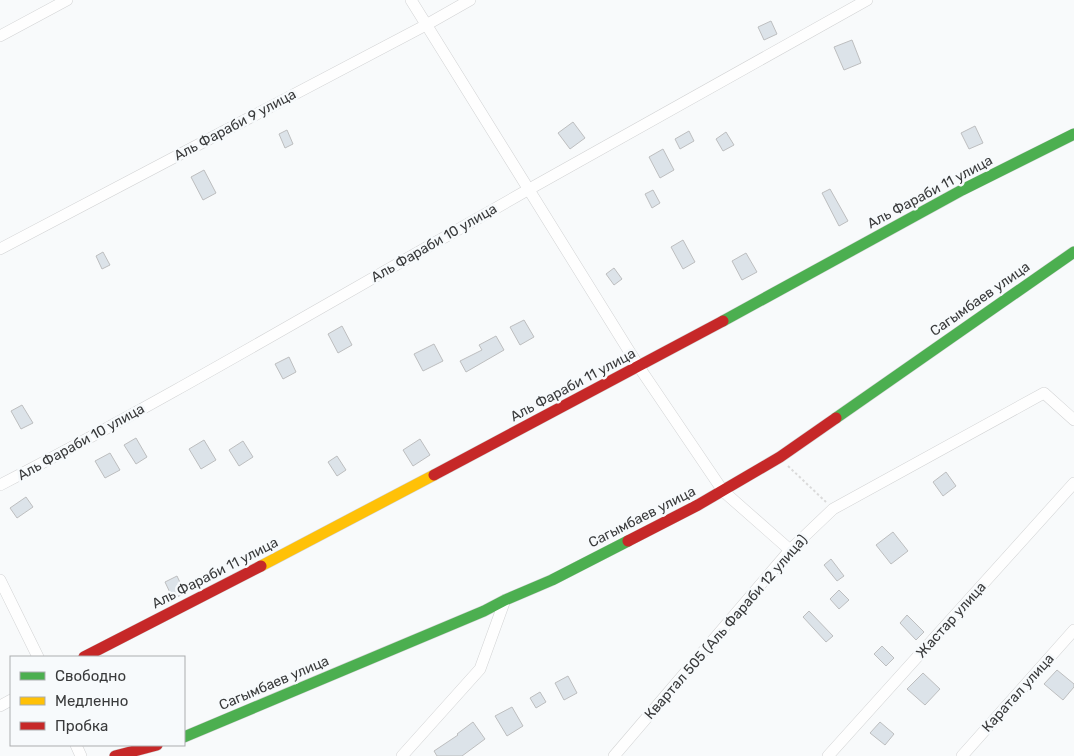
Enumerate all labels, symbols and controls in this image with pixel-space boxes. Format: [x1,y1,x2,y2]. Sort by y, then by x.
street label: Аль Фараби 9 улица [171,86,299,164]
street label: Аль Фараби 11 улица [864,152,996,232]
street label: Аль Фараби 10 улица [368,200,500,286]
street label: Сагымбаев улица [927,258,1033,340]
street label: Аль Фараби 11 улица [507,345,639,425]
street label: Аль Фараби 10 улица [15,400,147,484]
street label: Сагымбаев улица [586,483,698,551]
street label: Квартал 505 (Аль Фараби 12 улица) [641,531,811,723]
street label: Аль Фараби 11 улица [149,534,281,612]
street label: Жастар улица [912,579,990,661]
street label: Каратал улица [978,650,1058,736]
street label: Сагымбаев улица [216,652,332,714]
legend [10,656,185,746]
text: Свободно [55,667,126,685]
text: Медленно [55,692,128,710]
text: Пробка [55,717,108,735]

